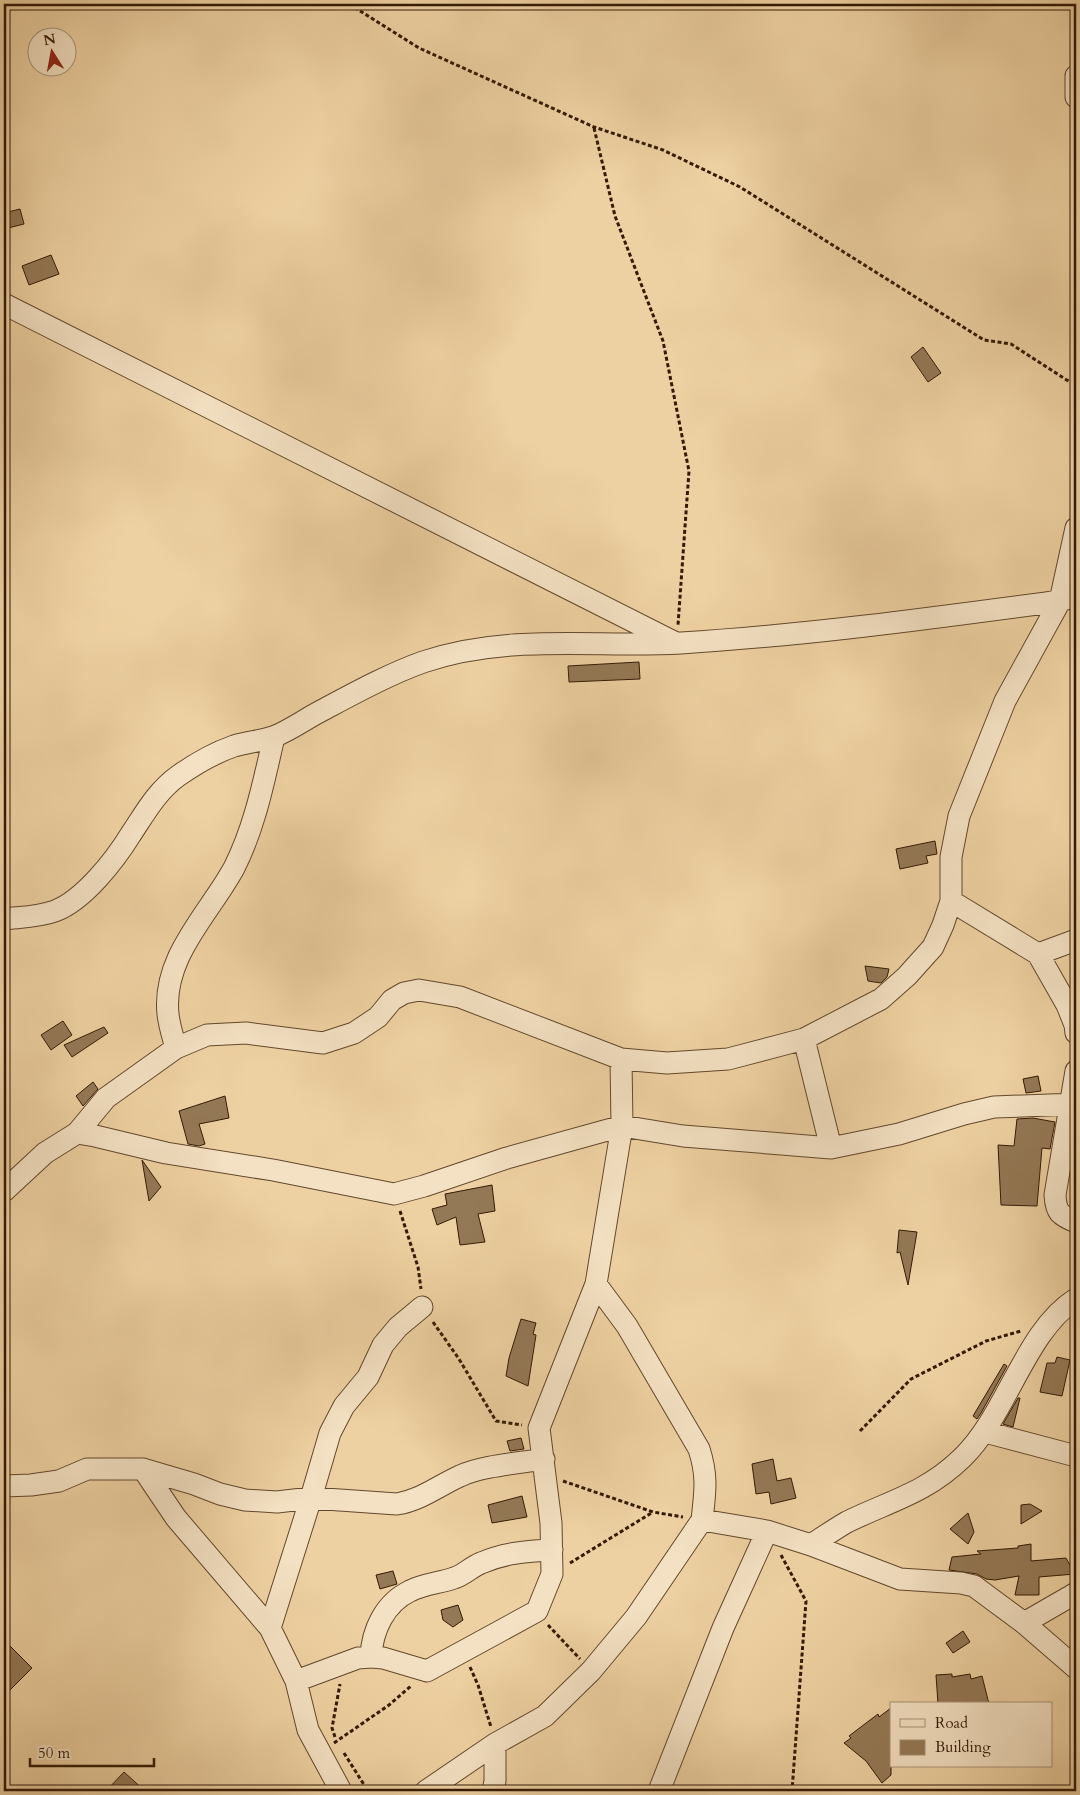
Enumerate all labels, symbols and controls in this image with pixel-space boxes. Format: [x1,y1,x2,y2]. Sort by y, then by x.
north arrow [28,28,78,78]
text: N [42,29,57,50]
legend [890,1702,1052,1768]
text: Road [935,1713,968,1733]
scale bar [30,1735,154,1767]
text: Building [935,1737,991,1757]
text: 50 m [38,1743,70,1763]

